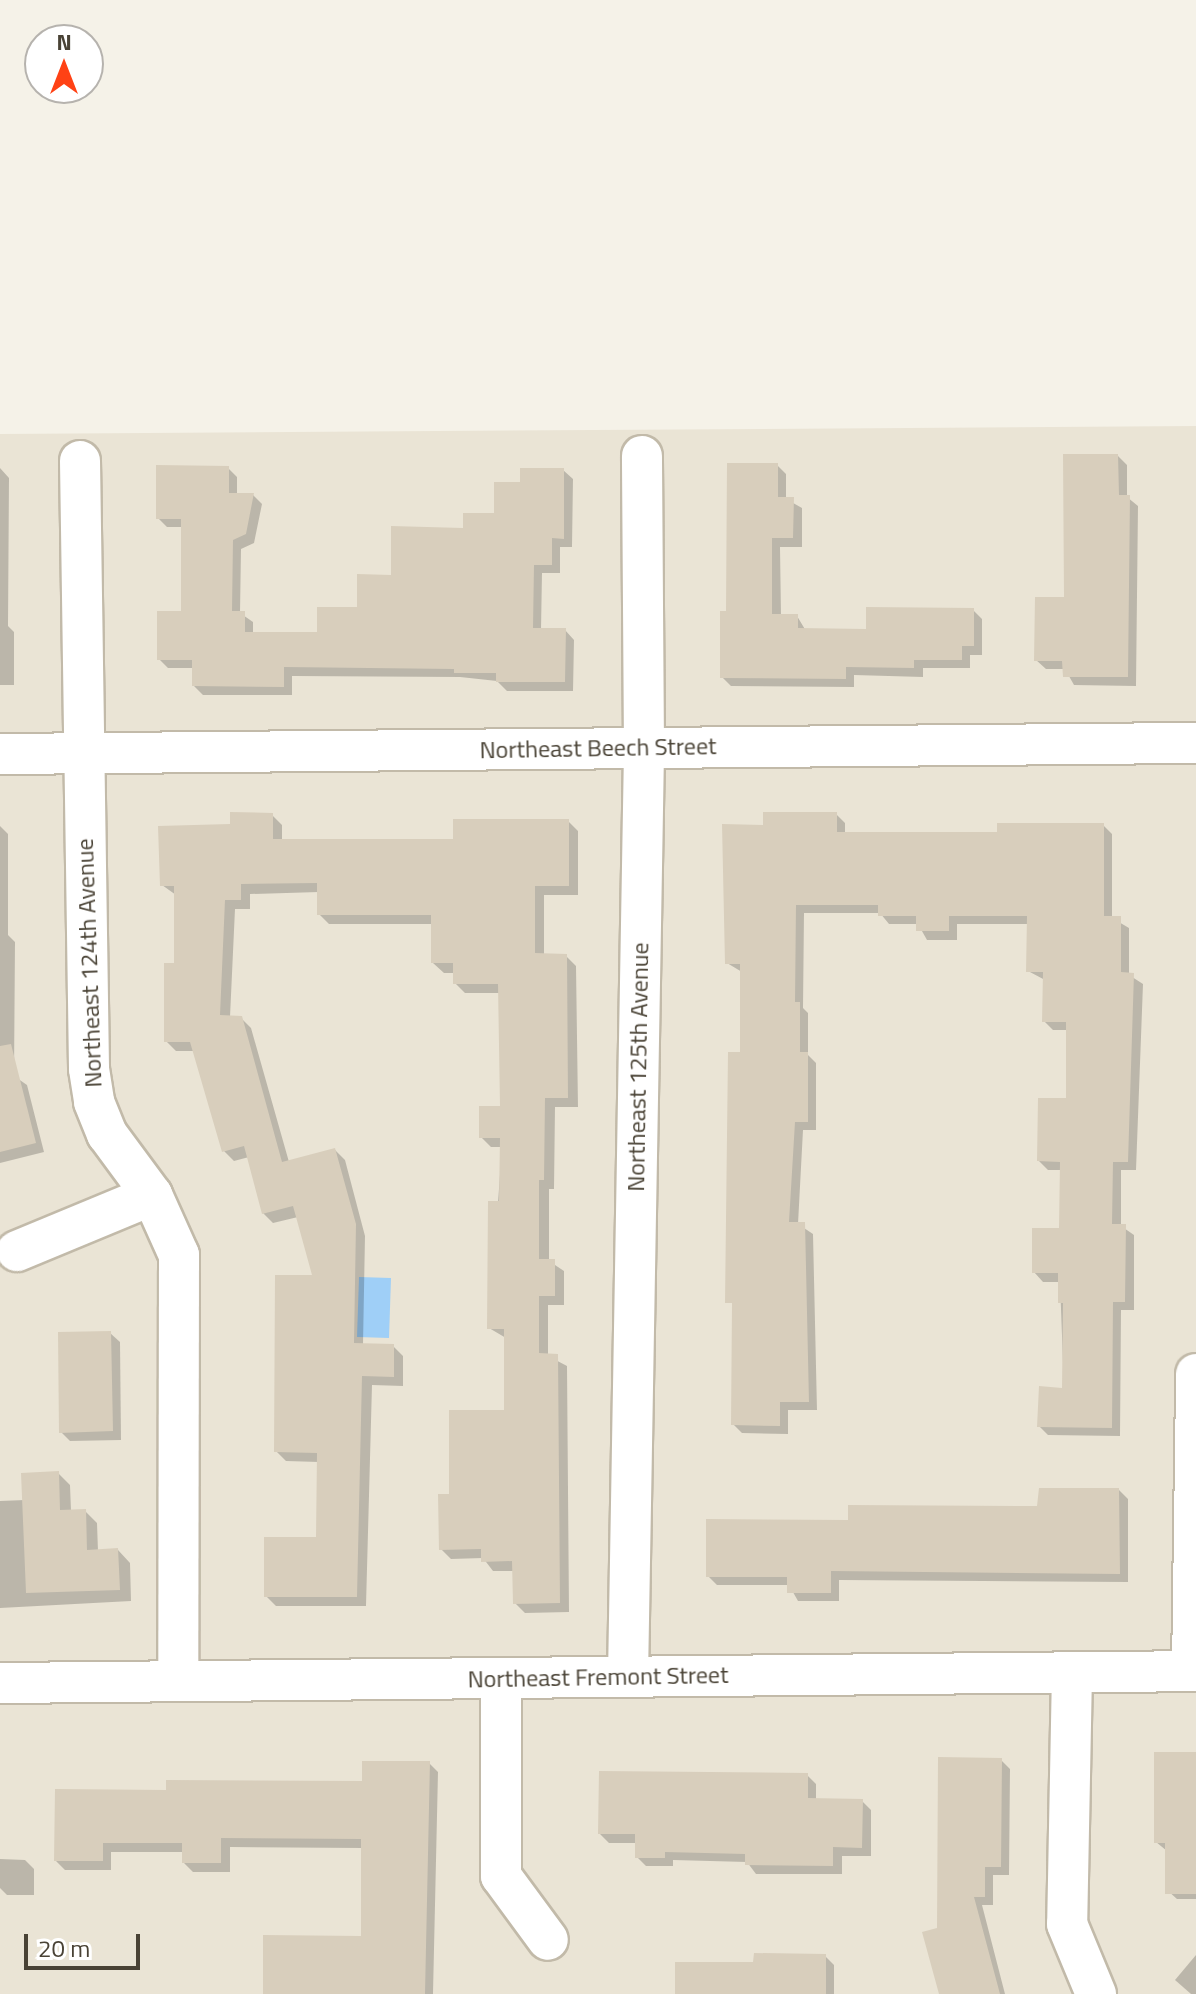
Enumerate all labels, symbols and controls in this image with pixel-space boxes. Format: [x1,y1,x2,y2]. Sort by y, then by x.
north arrow [24,24,104,104]
text: N [56,25,72,59]
street label: Northeast Beech Street [479,732,717,764]
street label: Northeast 124th Avenue [70,838,108,1088]
street label: Northeast 125th Avenue [621,942,655,1192]
street label: Northeast Fremont Street [467,1660,729,1694]
scale bar [28,1918,144,1968]
text: 20 m [38,1930,90,1966]

